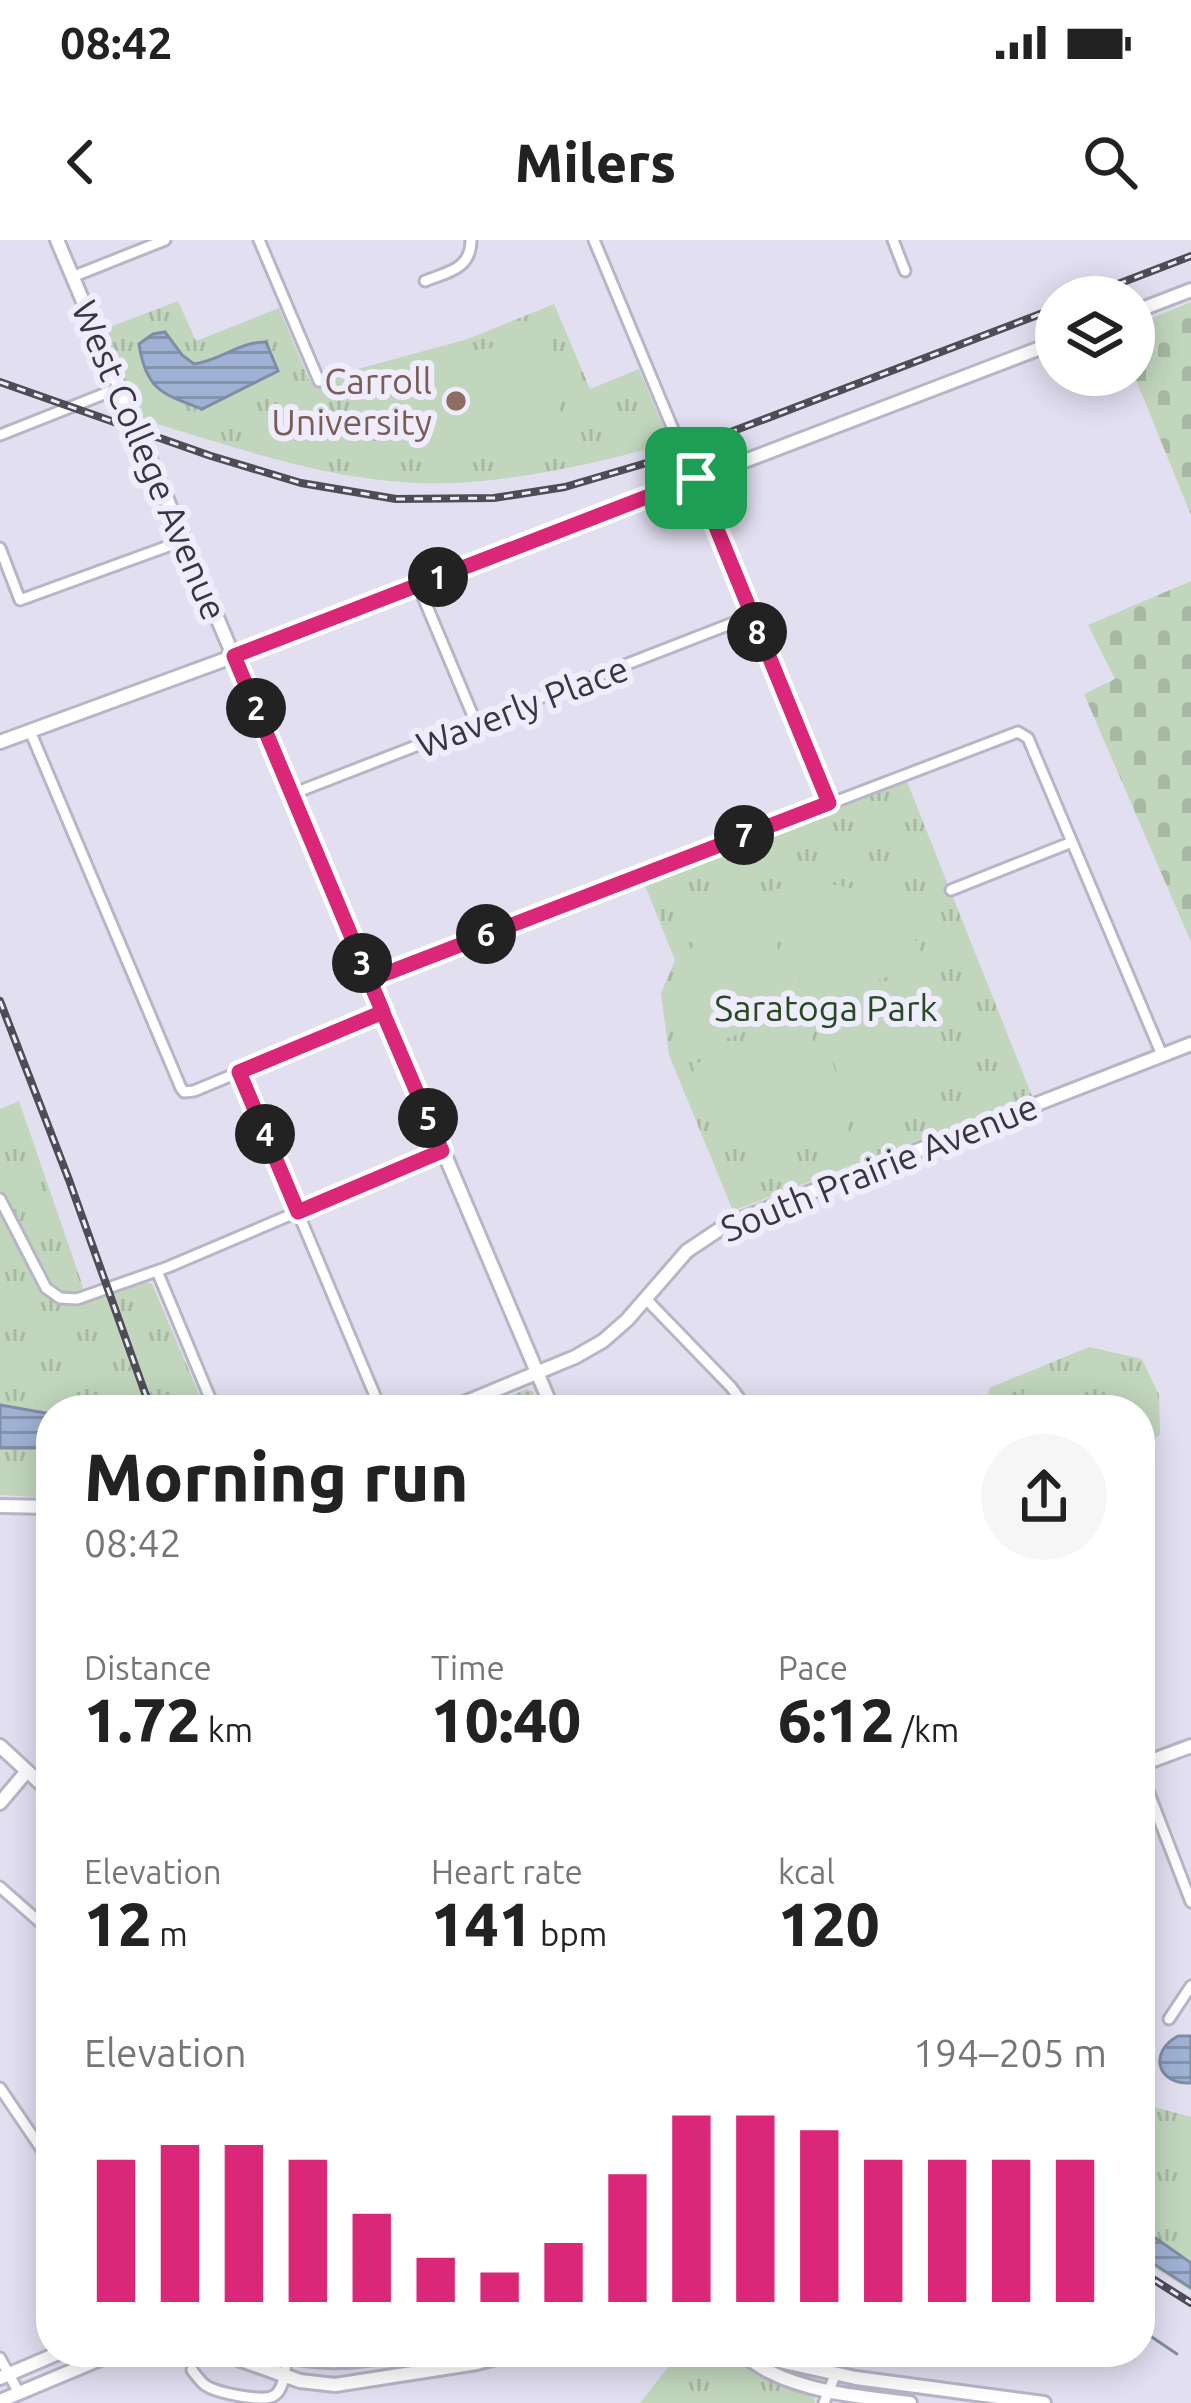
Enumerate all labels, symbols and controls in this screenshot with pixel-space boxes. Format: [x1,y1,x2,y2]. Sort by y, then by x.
text: 08:42 [60,17,173,68]
icon: back [48,129,114,195]
icon: search [1077,129,1143,195]
text: Milers [515,132,676,192]
map controls [1035,276,1155,396]
button: layers [1035,276,1155,396]
street label: West College Avenue [64,294,236,626]
place label: Carroll University [271,360,432,442]
marker: Carroll University [443,388,469,414]
pin [645,427,747,529]
icon: arrive [663,445,729,511]
pin: 1 [408,547,468,607]
text: 1 [429,558,447,595]
pin: 8 [727,602,787,662]
text: 8 [748,613,766,650]
street label: Waverly Place [411,647,633,765]
pin: 2 [226,678,286,738]
text: 2 [247,689,265,726]
pin: 7 [714,805,774,865]
text: 7 [735,816,753,853]
pin: 6 [456,904,516,964]
text: 6 [477,915,495,952]
pin: 3 [332,933,392,993]
text: 3 [353,944,371,981]
park label: Saratoga Park [714,987,938,1028]
street label: South Prairie Avenue [715,1085,1043,1249]
pin: 5 [398,1088,458,1148]
text: 5 [419,1099,437,1136]
pin: 4 [235,1104,295,1164]
text: 4 [256,1115,274,1152]
button: share [981,1434,1107,1560]
text: Morning run [84,1439,469,1513]
text: 08:42 [84,1521,182,1564]
text: Distance [84,1649,212,1686]
text: Time [431,1649,505,1686]
text: Pace [778,1649,848,1686]
text: 1.72 [84,1686,200,1753]
text: 10:40 [431,1686,581,1753]
text: 6:12 [778,1686,894,1753]
text: km [200,1711,253,1748]
text: /km [894,1711,959,1748]
text: Elevation [84,1853,222,1890]
text: Heart rate [431,1853,583,1890]
text: kcal [778,1853,835,1890]
text: 12 [84,1890,152,1957]
text: 141 [431,1890,533,1957]
text: 120 [778,1890,880,1957]
text: m [152,1915,188,1952]
text: bpm [533,1915,607,1952]
text: Elevation [84,2031,247,2074]
text: 194–205 m [913,2031,1107,2074]

